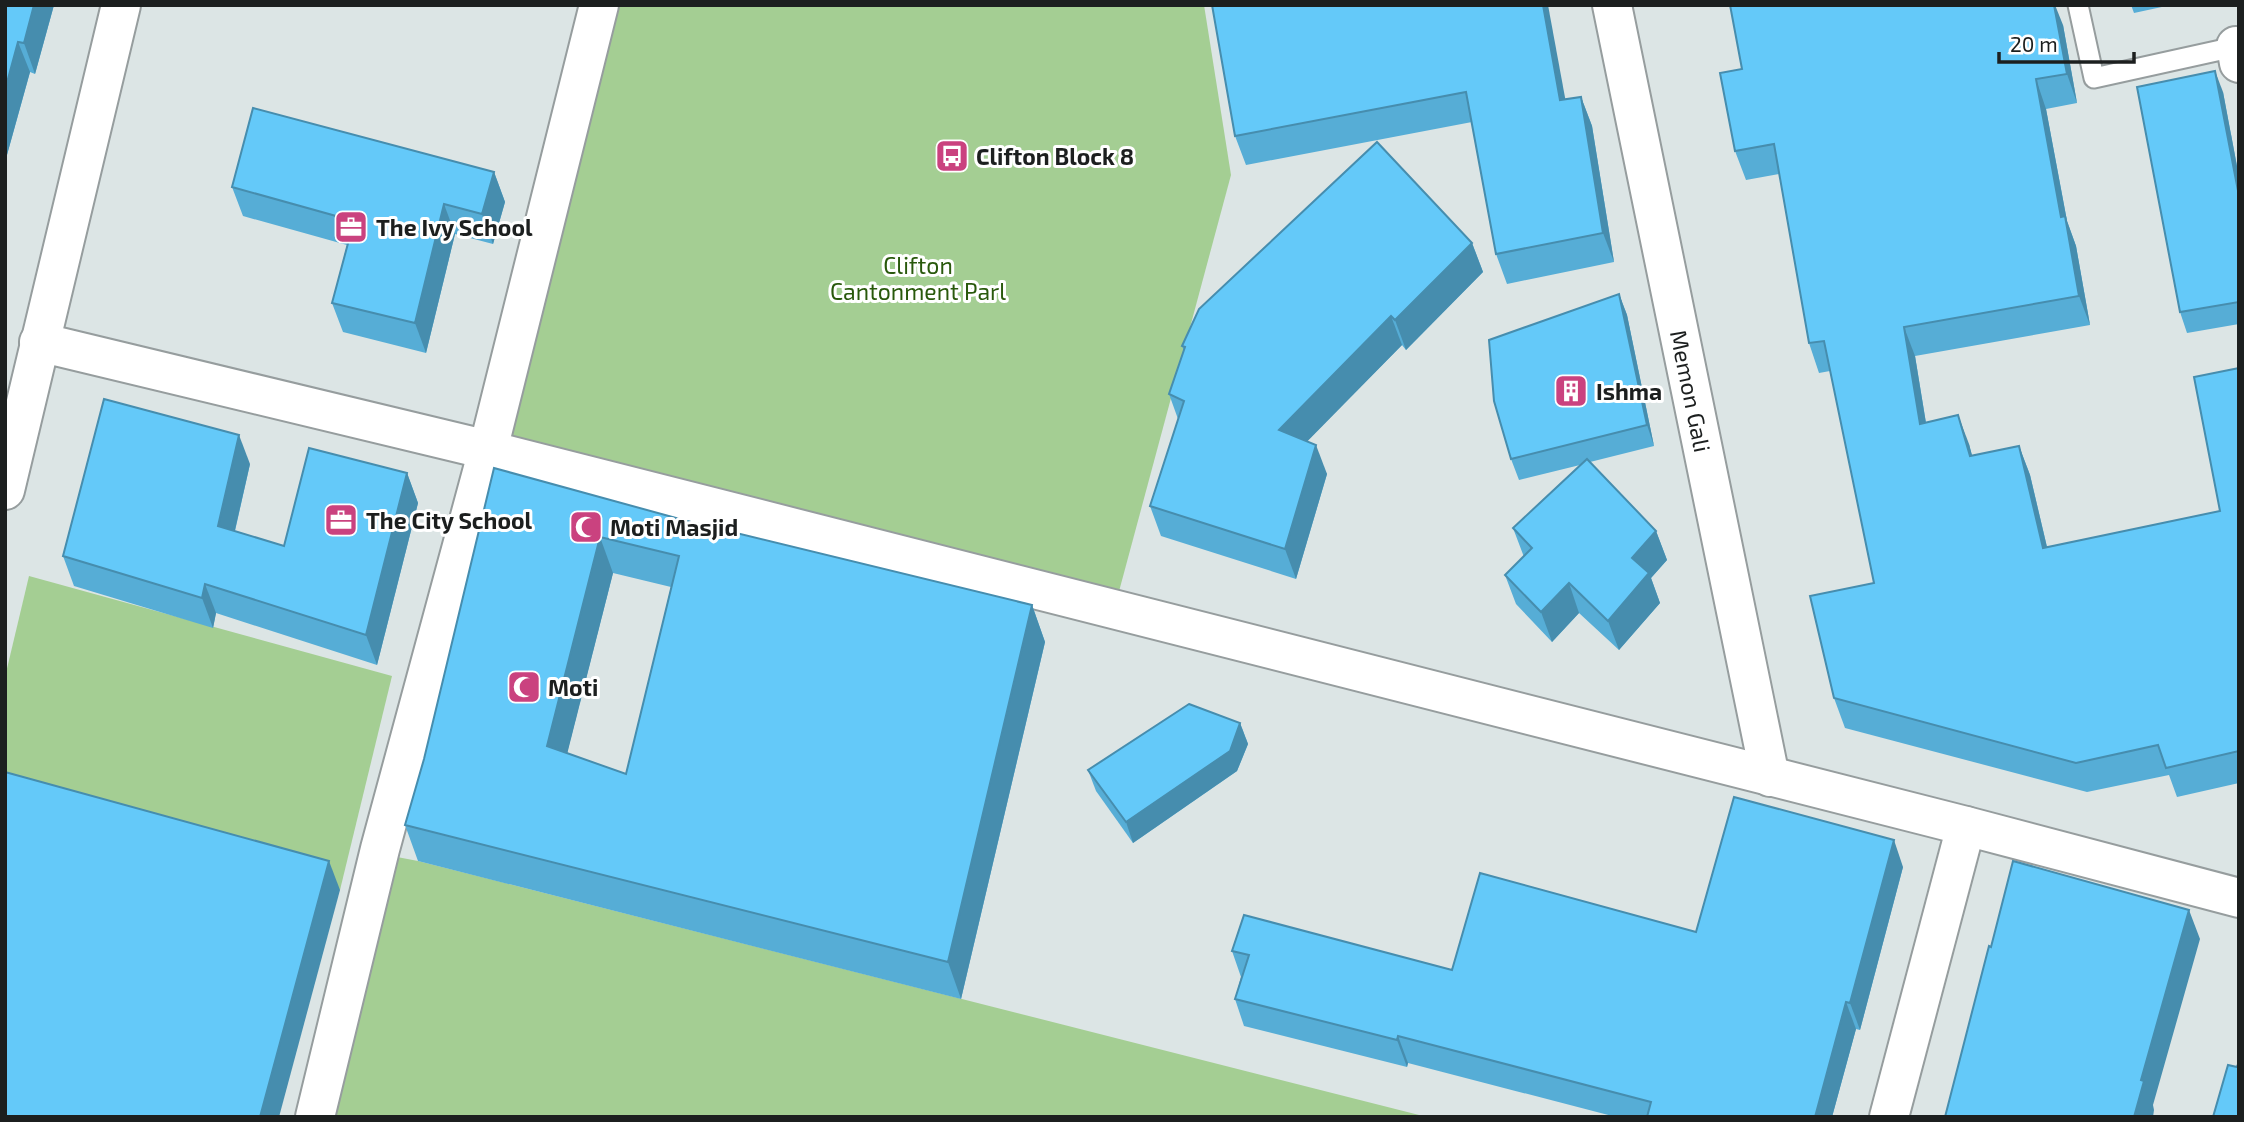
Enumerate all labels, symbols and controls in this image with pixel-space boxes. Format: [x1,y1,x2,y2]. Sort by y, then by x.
scale bar [1999,21,2134,65]
text: 20 m [2010,31,2058,56]
bus stop icon: Clifton Block 8 [933,137,971,175]
place label: Clifton Block 8 [976,142,1134,170]
office icon: The Ivy School [332,208,370,246]
place label: The Ivy School [376,213,533,241]
park label: Clifton Cantonment Parl [830,251,1006,305]
street label: Memon Gali [1665,327,1717,455]
building icon: Ishma [1552,372,1590,410]
place label: Ishma [1596,377,1662,405]
office icon: The City School [322,501,360,539]
place label: The City School [366,506,533,534]
mosque icon: Moti Masjid [567,508,605,546]
place label: Moti Masjid [610,513,738,541]
mosque icon: Moti [505,668,543,706]
place label: Moti [548,673,598,701]

